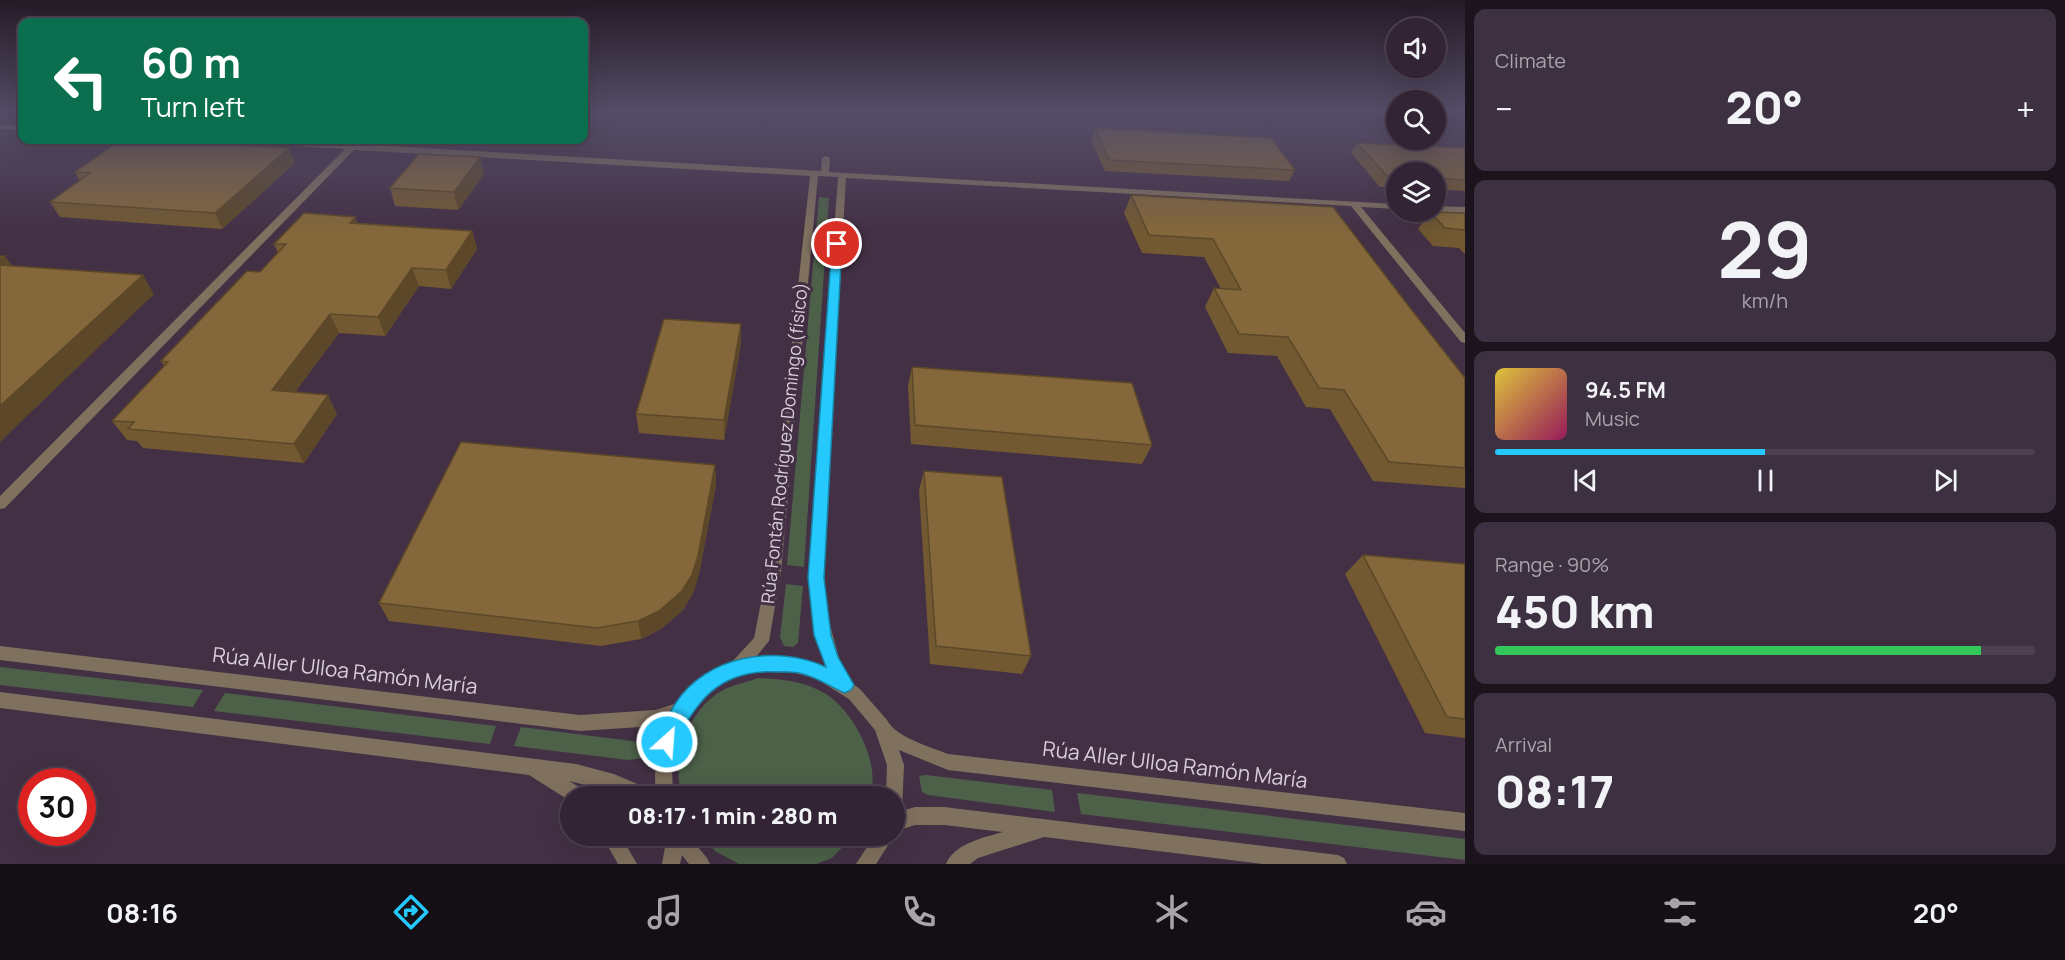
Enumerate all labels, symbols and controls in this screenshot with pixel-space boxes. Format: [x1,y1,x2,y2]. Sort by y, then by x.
map controls [1386,18,1446,222]
button: sound [1386,18,1446,78]
text: 60 m [141,33,241,91]
icon: left [42,42,120,120]
text: Climate [1495,47,1566,74]
text: 20° [1726,76,1803,138]
text: − [1495,86,1513,131]
text: + [2016,86,2035,131]
text: Turn left [141,88,245,125]
button: search [1386,90,1446,150]
button: layers [1386,162,1446,222]
text: 29 [1718,195,1812,301]
pin [811,218,862,269]
icon: arrive [820,227,853,260]
street label: Rúa Fontán Rodríguez Domingo (físico) [755,281,813,605]
text: km/h [1742,287,1788,314]
text: 94.5 FM [1585,375,1666,405]
text: Music [1585,405,1640,432]
icon: previous [1569,464,1602,497]
icon: pause [1749,464,1782,497]
icon: next [1929,464,1962,497]
text: Range · 90% [1495,551,1609,578]
text: 450 km [1495,580,1655,642]
street label: Rúa Aller Ulloa Ramón María [211,640,479,700]
position arrow [635,710,699,774]
text: Arrival [1495,731,1552,758]
street label: Rúa Aller Ulloa Ramón María [1041,734,1309,794]
text: 08:17 [1495,760,1614,822]
speed limit sign: 30 [18,768,96,846]
text: 08:17 · 1 min · 280 m [628,801,837,831]
icon: directions [390,891,432,933]
icon: music [644,891,686,933]
icon: phone [898,891,940,933]
icon: climate [1151,891,1193,933]
icon: car [1405,891,1447,933]
icon: filters [1659,891,1701,933]
text: 08:16 [106,894,178,931]
text: 20° [1913,894,1959,931]

